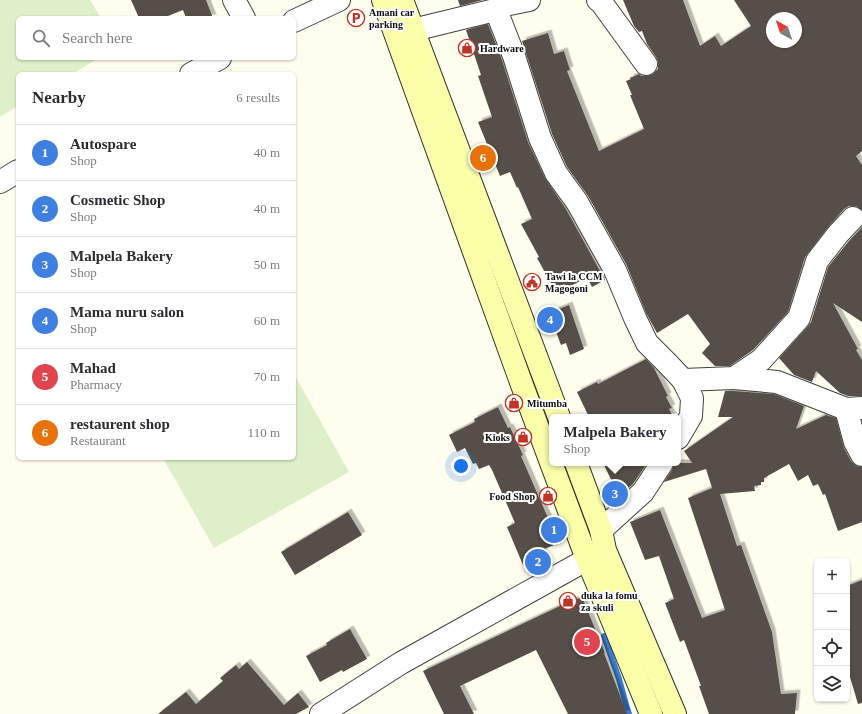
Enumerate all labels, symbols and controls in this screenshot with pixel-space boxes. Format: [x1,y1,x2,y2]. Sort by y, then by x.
place label: Amani car parking [369,7,415,30]
parking icon: Amani car parking [346,8,366,28]
north arrow [766,12,802,48]
search box [16,16,296,60]
icon: search [30,27,52,49]
text: Search here [62,30,132,46]
shop icon: Hardware [457,38,477,58]
place label: Hardware [480,43,524,54]
text: Nearby [32,88,86,107]
text: 6 results [236,90,280,105]
text: Autospare [70,136,136,152]
pin: 6 [470,143,496,173]
text: 1 [42,145,48,160]
text: 40 m [254,145,280,160]
text: Shop [70,153,97,168]
text: Cosmetic Shop [70,192,165,208]
text: 2 [42,201,48,216]
text: 40 m [254,201,280,216]
text: Shop [70,209,97,224]
text: Malpela Bakery [70,248,173,264]
text: 3 [42,257,48,272]
text: 50 m [254,257,280,272]
text: Shop [70,265,97,280]
place label: Tawi la CCM Magogoni [545,271,603,294]
public building icon: Tawi la CCM Magogoni [522,272,542,292]
text: Mama nuru salon [70,304,184,320]
pin: 4 [537,305,563,335]
text: 4 [42,313,48,328]
text: 60 m [254,313,280,328]
text: Shop [70,321,97,336]
text: Mahad [70,360,116,376]
text: 5 [42,369,48,384]
text: 70 m [254,369,280,384]
text: Pharmacy [70,377,122,392]
shop icon: Mitumba [504,393,524,413]
place label: Mitumba [527,398,567,409]
popup [549,414,681,466]
text: restaurent shop [70,416,170,432]
text: Malpela Bakery [564,424,666,440]
text: 6 [42,425,48,440]
text: 110 m [248,425,280,440]
shop icon: Kioks [513,427,533,447]
place label: Kioks [485,432,510,443]
text: Restaurant [70,433,126,448]
text: Shop [564,441,590,456]
your location [451,456,471,476]
pin: 3 [602,479,628,509]
shop icon: Food Shop [538,486,558,506]
place label: Food Shop [489,491,535,502]
pin: 1 [541,515,567,545]
pin: 2 [525,547,551,577]
map controls [814,558,850,702]
button: + [814,558,850,594]
place label: duka la fomu za skuli [581,590,638,613]
shop icon: duka la fomu za skuli [558,591,578,611]
button: − [814,594,850,630]
pin: 5 [574,627,600,657]
button: locate [814,630,850,666]
button: layers [814,666,850,702]

